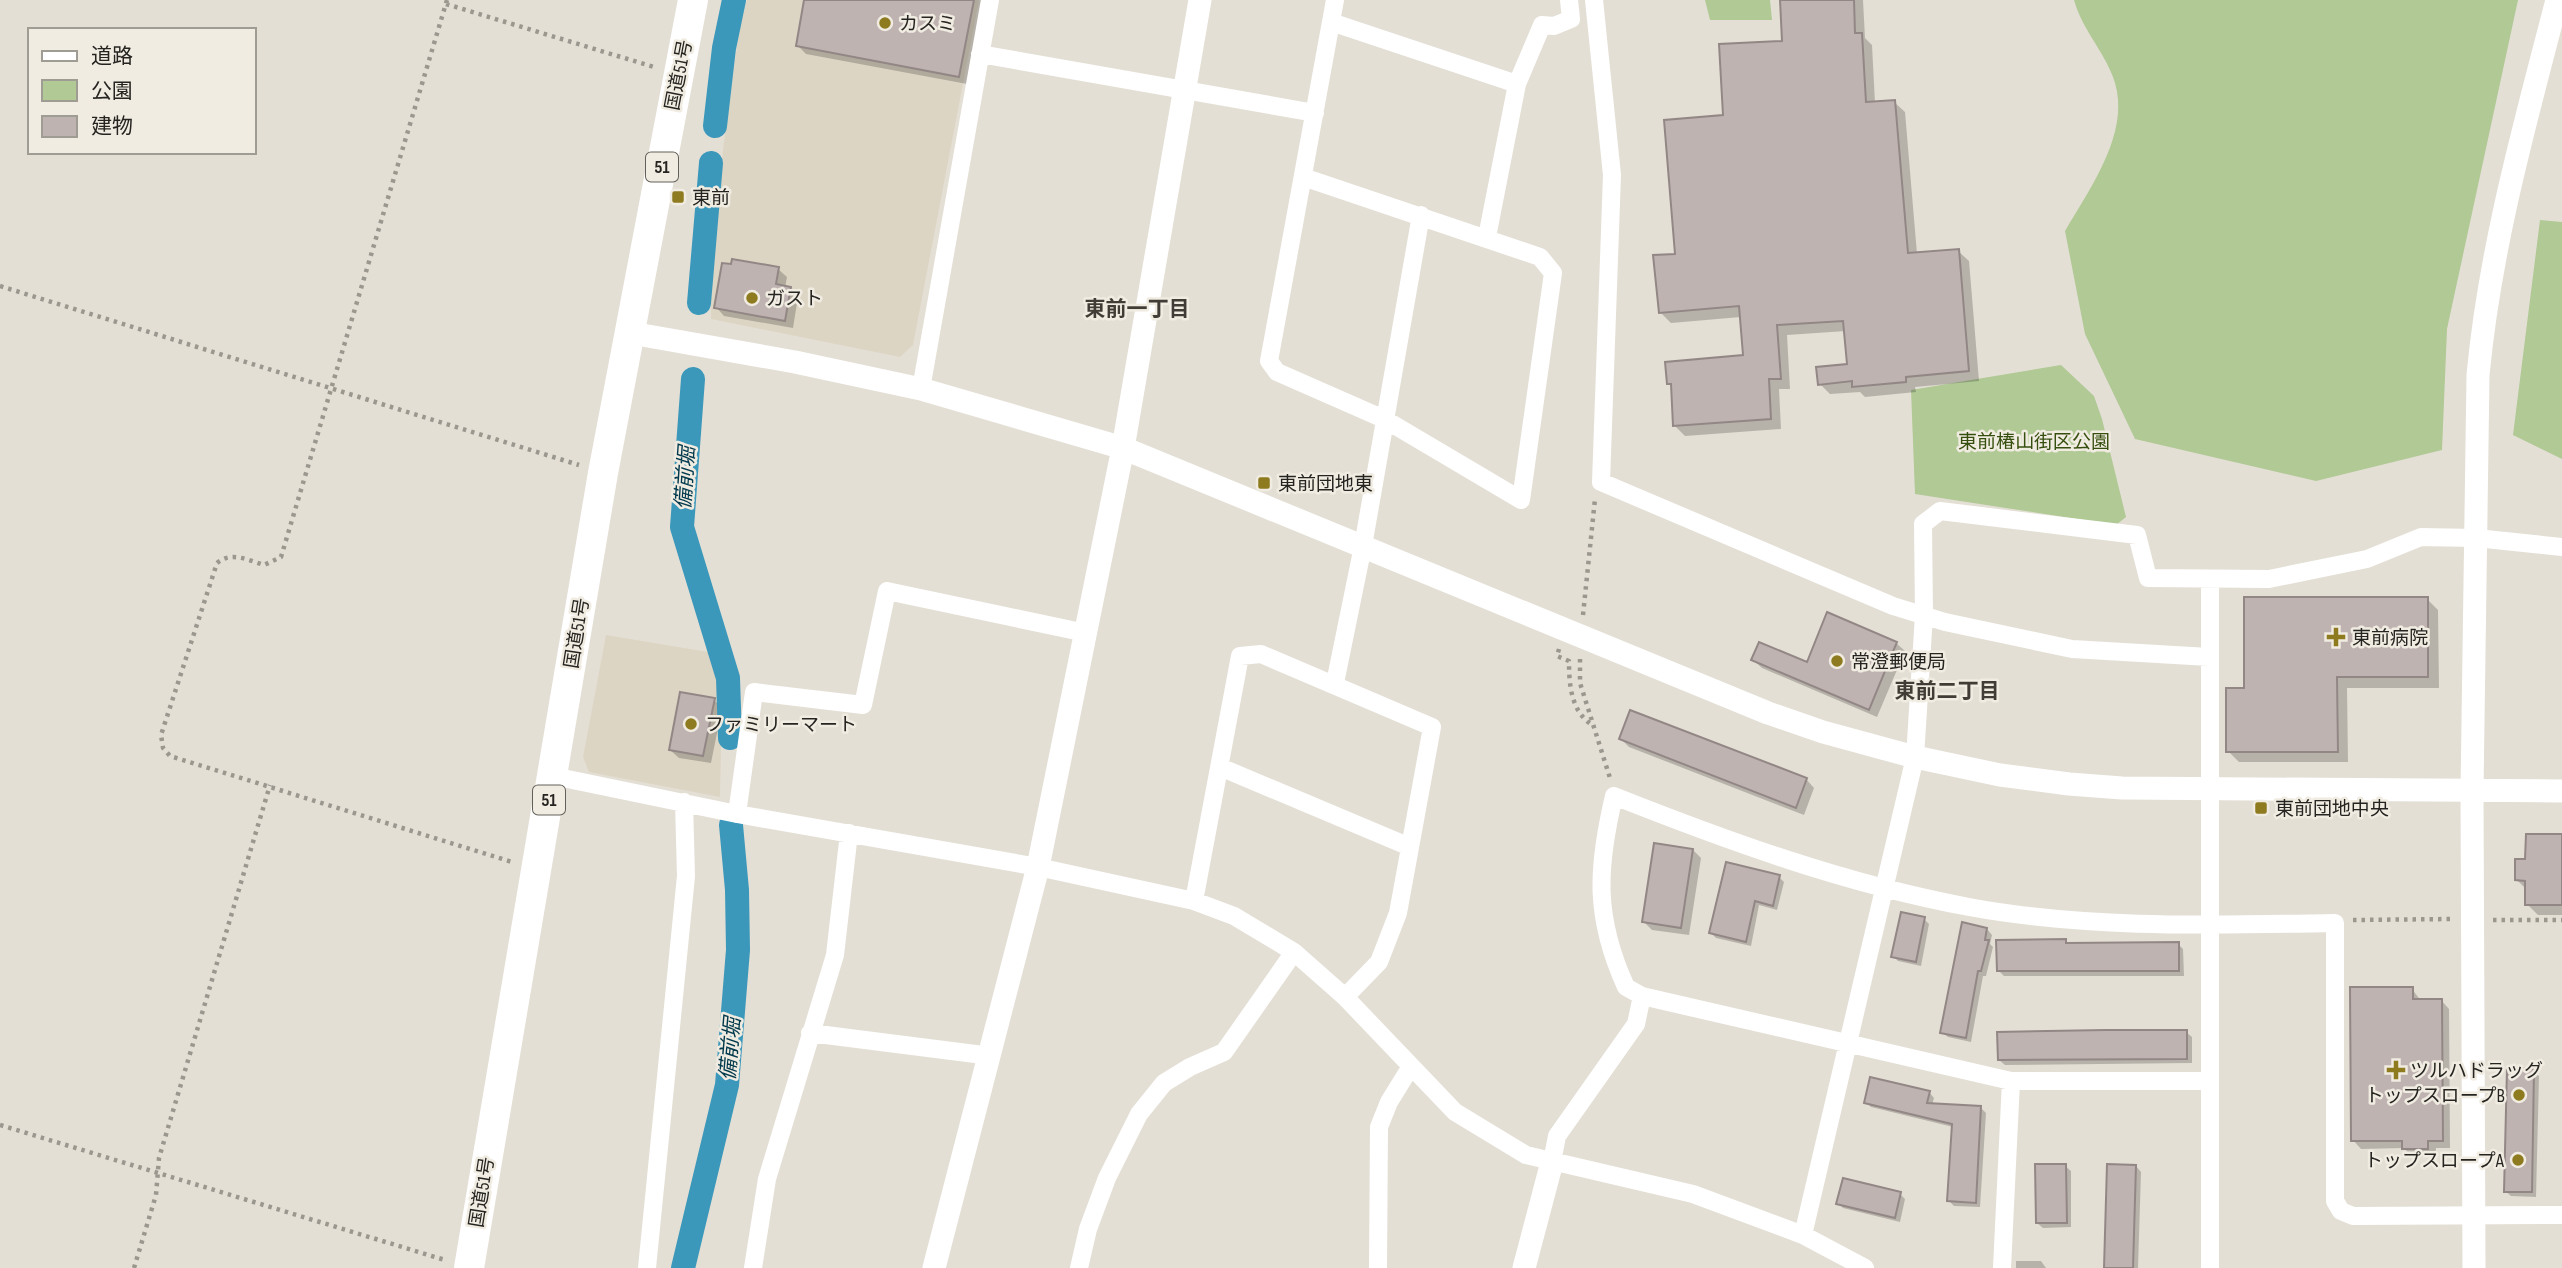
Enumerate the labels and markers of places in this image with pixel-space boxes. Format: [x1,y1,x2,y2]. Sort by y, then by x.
place label: カスミ [899,13,956,36]
marker: カスミ [877,15,893,31]
place label: 東前 [692,187,730,210]
marker: 東前 [670,189,686,205]
place label: ガスト [766,288,823,311]
marker: ガスト [744,290,760,306]
place label: 東前団地東 [1278,473,1373,496]
marker: 東前団地東 [1256,475,1272,491]
marker: 東前病院 [2326,627,2346,647]
place label: 東前病院 [2352,627,2428,650]
place label: 常澄郵便局 [1851,651,1946,674]
marker: 常澄郵便局 [1829,653,1845,669]
place label: ファミリーマート [705,714,857,737]
marker: ファミリーマート [683,716,699,732]
place label: 東前団地中央 [2275,798,2389,821]
marker: 東前団地中央 [2253,800,2269,816]
place label: ツルハドラッグ [2410,1060,2543,1083]
marker: ツルハドラッグ [2388,1062,2404,1078]
place label: トップスロープB [2365,1085,2505,1108]
marker: トップスロープB [2511,1087,2527,1103]
place label: トップスロープA [2364,1150,2505,1173]
marker: トップスロープA [2510,1152,2526,1168]

